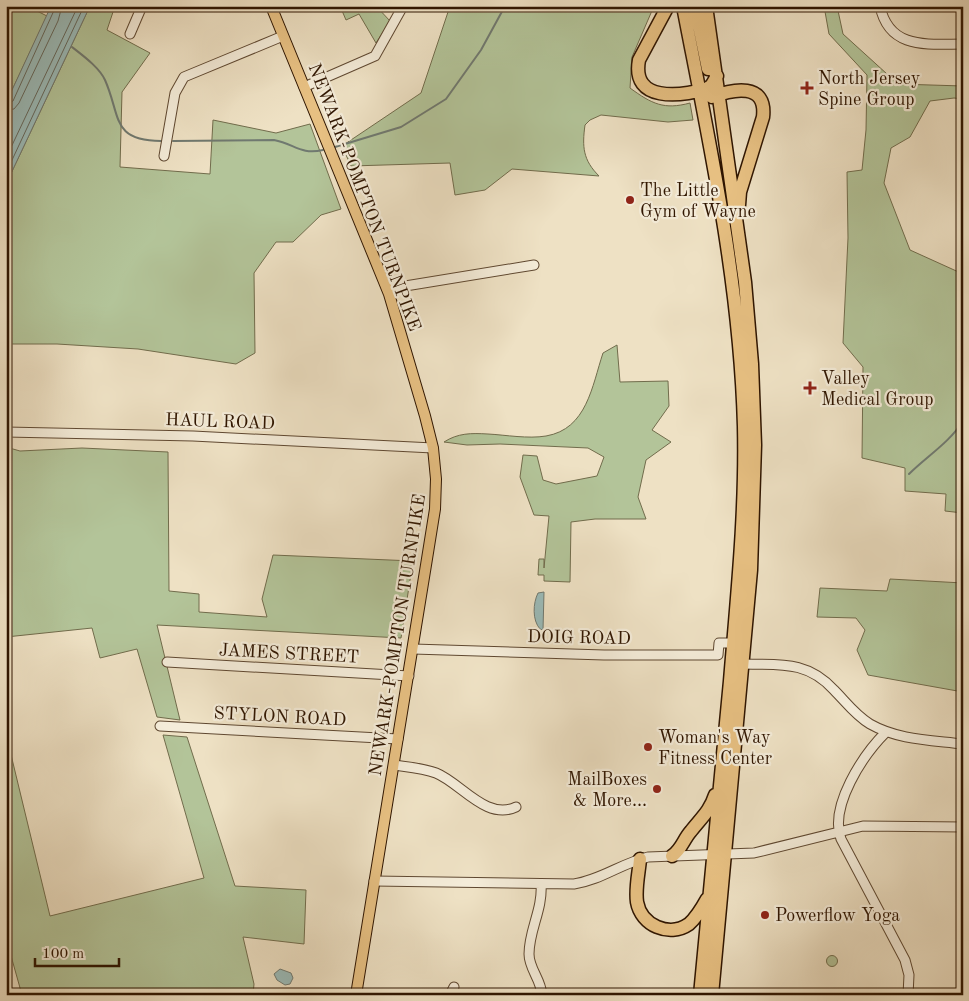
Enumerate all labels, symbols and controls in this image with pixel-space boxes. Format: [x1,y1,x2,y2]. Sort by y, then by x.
street label: NEWARK-POMPTON TURNPIKE [305,61,424,334]
place label: North Jersey Spine Group [818,70,921,109]
marker: North Jersey Spine Group [800,81,814,95]
place label: The Little Gym of Wayne [640,182,756,221]
marker: The Little Gym of Wayne [624,194,636,206]
place label: Valley Medical Group [821,370,933,409]
marker: Valley Medical Group [803,381,817,395]
street label: HAUL ROAD [165,411,275,433]
street label: NEWARK-POMPTON TURNPIKE [367,493,429,777]
street label: DOIG ROAD [527,628,631,648]
street label: JAMES STREET [218,641,360,667]
street label: STYLON ROAD [213,705,347,729]
place label: Woman's Way Fitness Center [658,729,773,768]
marker: Woman's Way Fitness Center [642,741,654,753]
place label: MailBoxes & More... [567,771,647,810]
marker: MailBoxes & More... [651,783,663,795]
place label: Powerflow Yoga [775,907,900,925]
marker: Powerflow Yoga [759,909,771,921]
scale bar [35,936,119,968]
text: 100 m [42,947,84,962]

